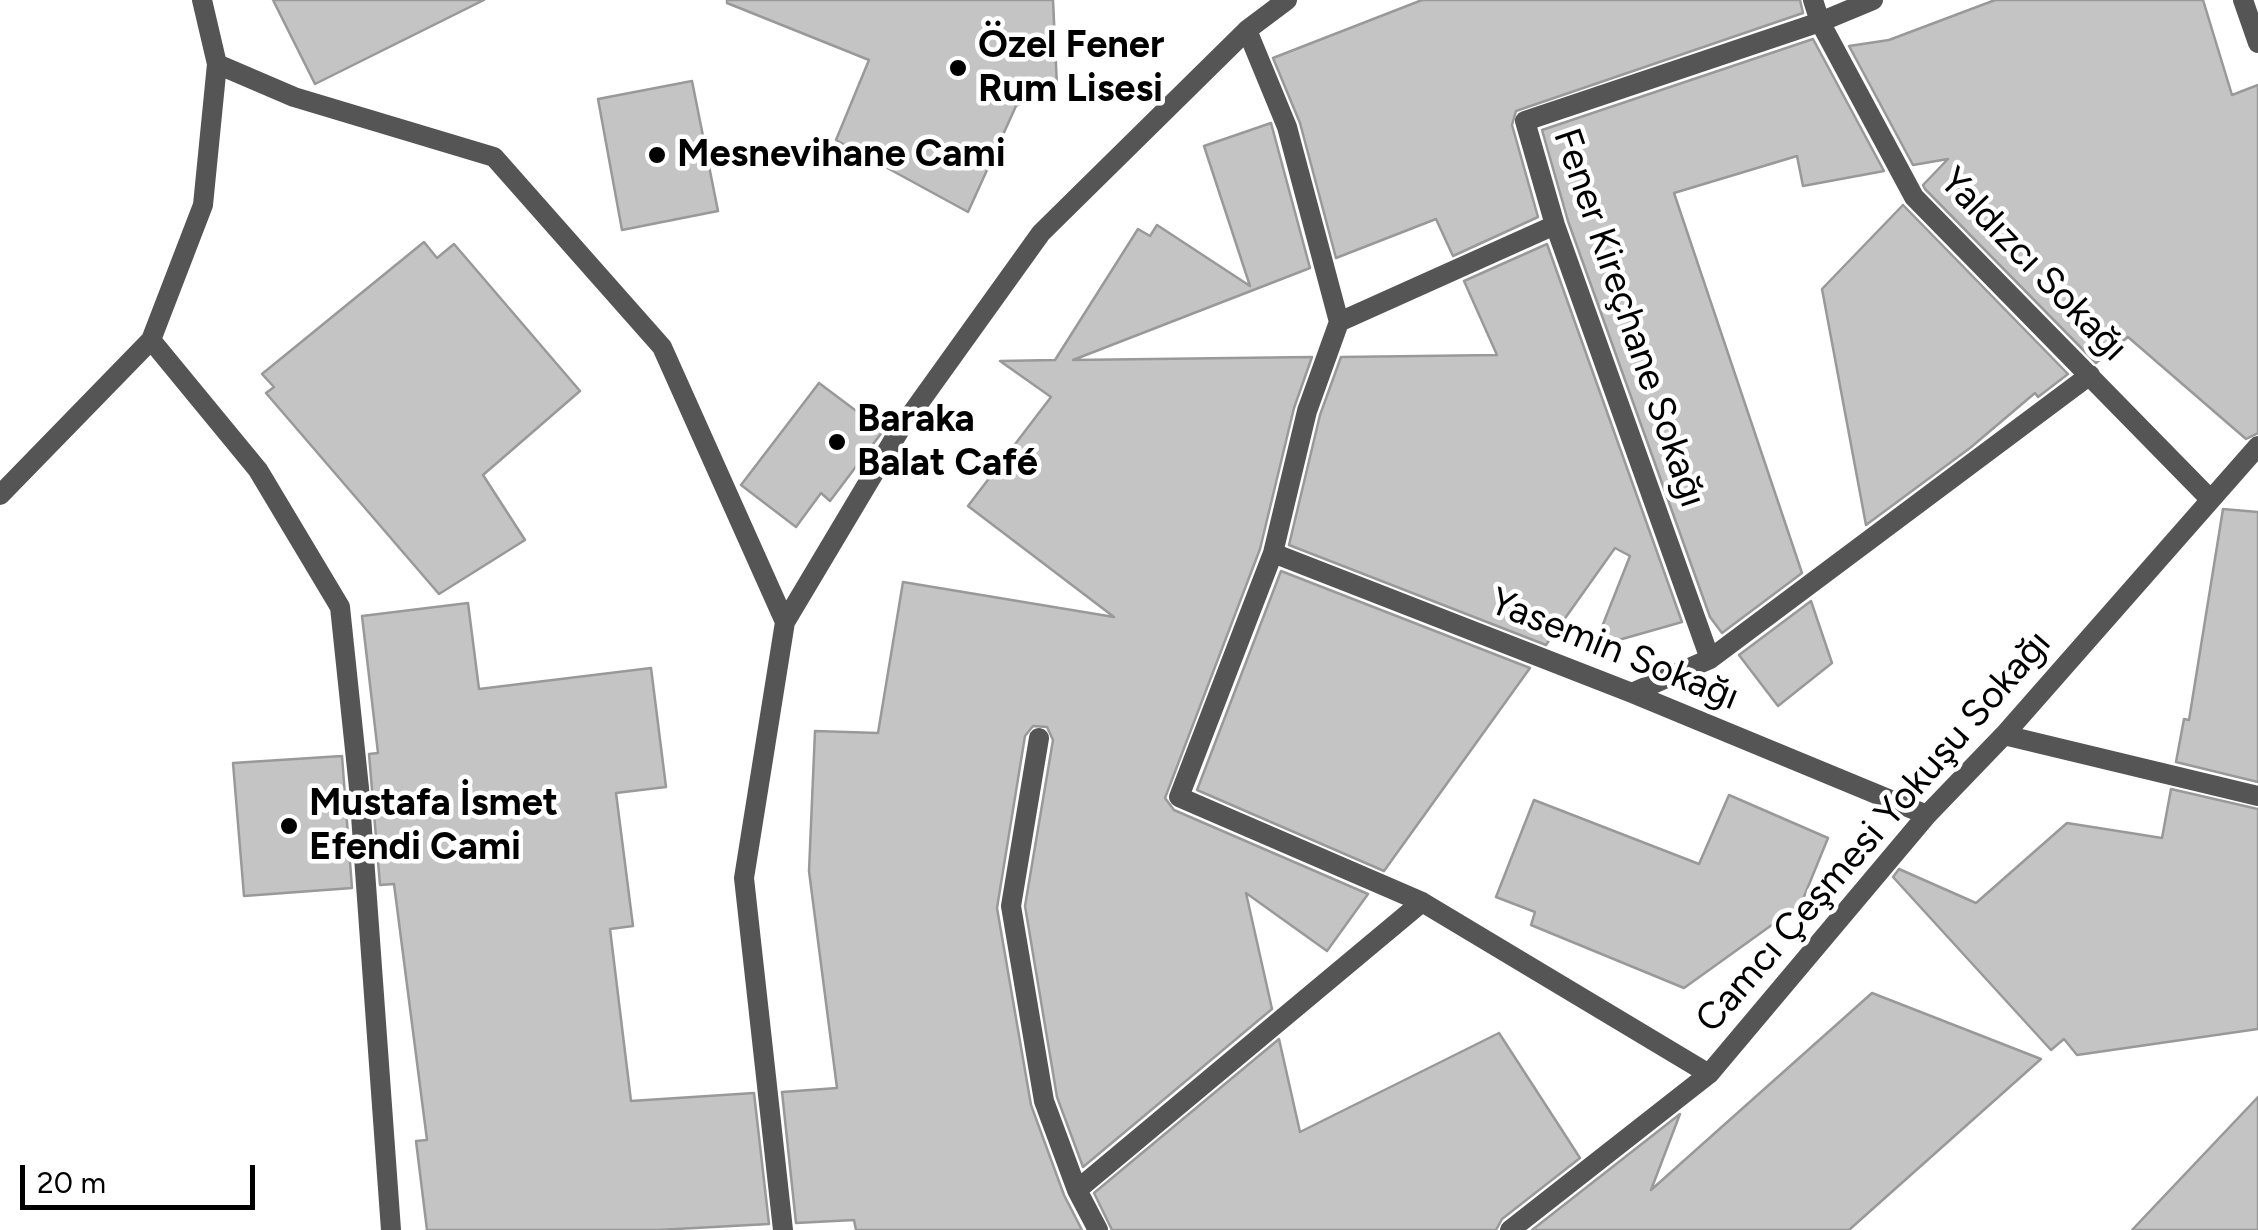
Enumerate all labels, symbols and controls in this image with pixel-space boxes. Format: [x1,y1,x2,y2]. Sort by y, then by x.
place label: Özel Fener Rum Lisesi [978,23,1164,112]
marker: Özel Fener Rum Lisesi [947,57,969,79]
street label: Fener Kireçhane Sokağı [1543,123,1715,513]
place label: Mesnevihane Cami [677,132,1006,178]
marker: Mesnevihane Cami [646,144,668,166]
street label: Yaldızcı Sokağı [1929,159,2137,371]
place label: Baraka Balat Café [857,397,1038,486]
marker: Baraka Balat Café [826,431,848,453]
street label: Yasemin Sokağı [1483,579,1745,721]
street label: Camcı Çeşmesi Yokuşu Sokağı [1687,622,2061,1042]
place label: Mustafa İsmet Efendi Cami [309,781,558,871]
marker: Mustafa İsmet Efendi Cami [278,815,300,837]
scale bar [25,1145,260,1207]
text: 20 m [37,1164,106,1201]

